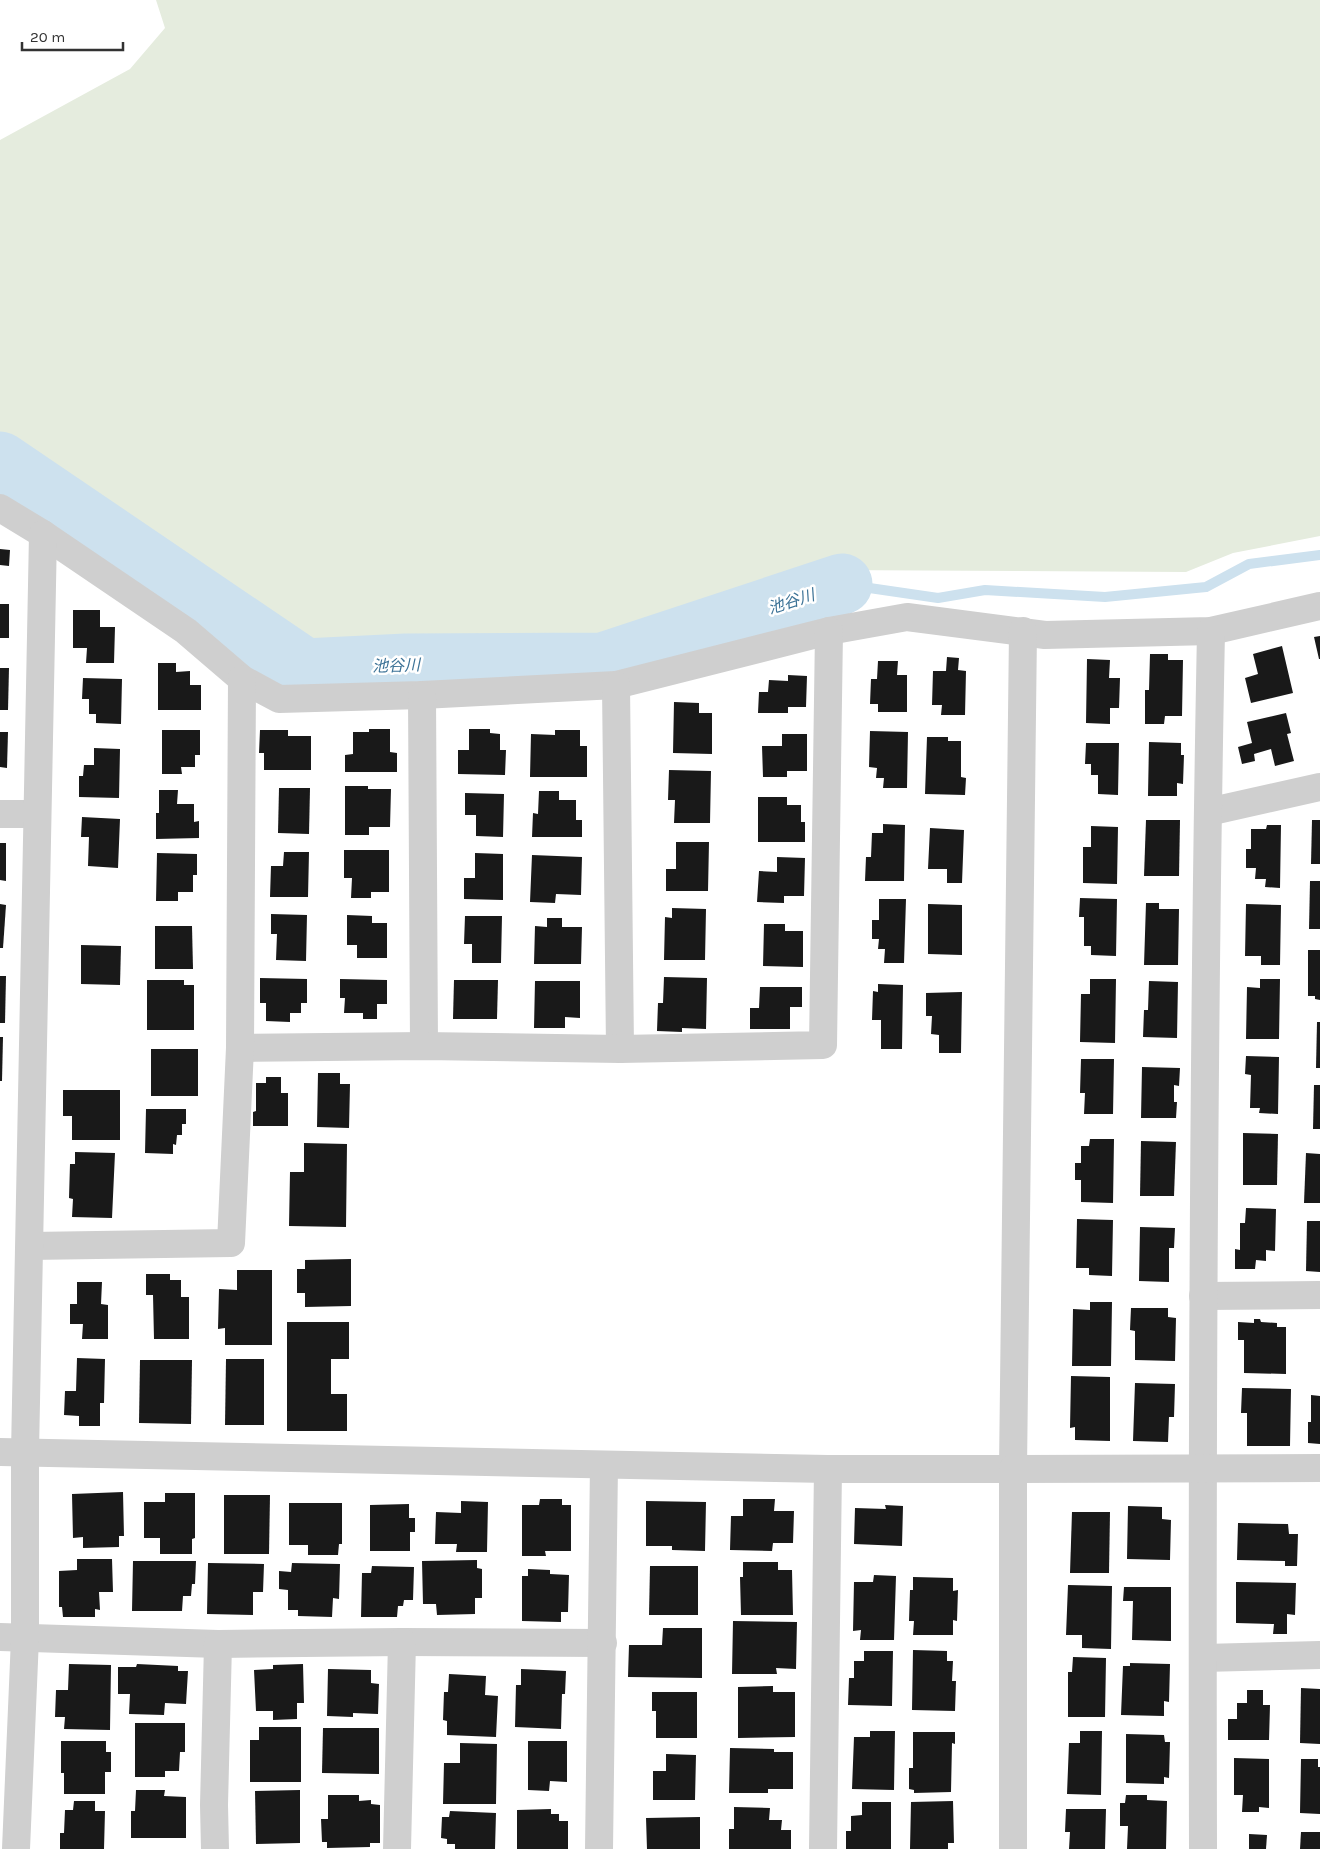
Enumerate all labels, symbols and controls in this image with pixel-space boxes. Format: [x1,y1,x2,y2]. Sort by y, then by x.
scale bar [22,20,124,52]
text: 20 m [30,28,65,46]
water label: 池谷川 [765,584,819,618]
water label: 池谷川 [372,655,422,676]

